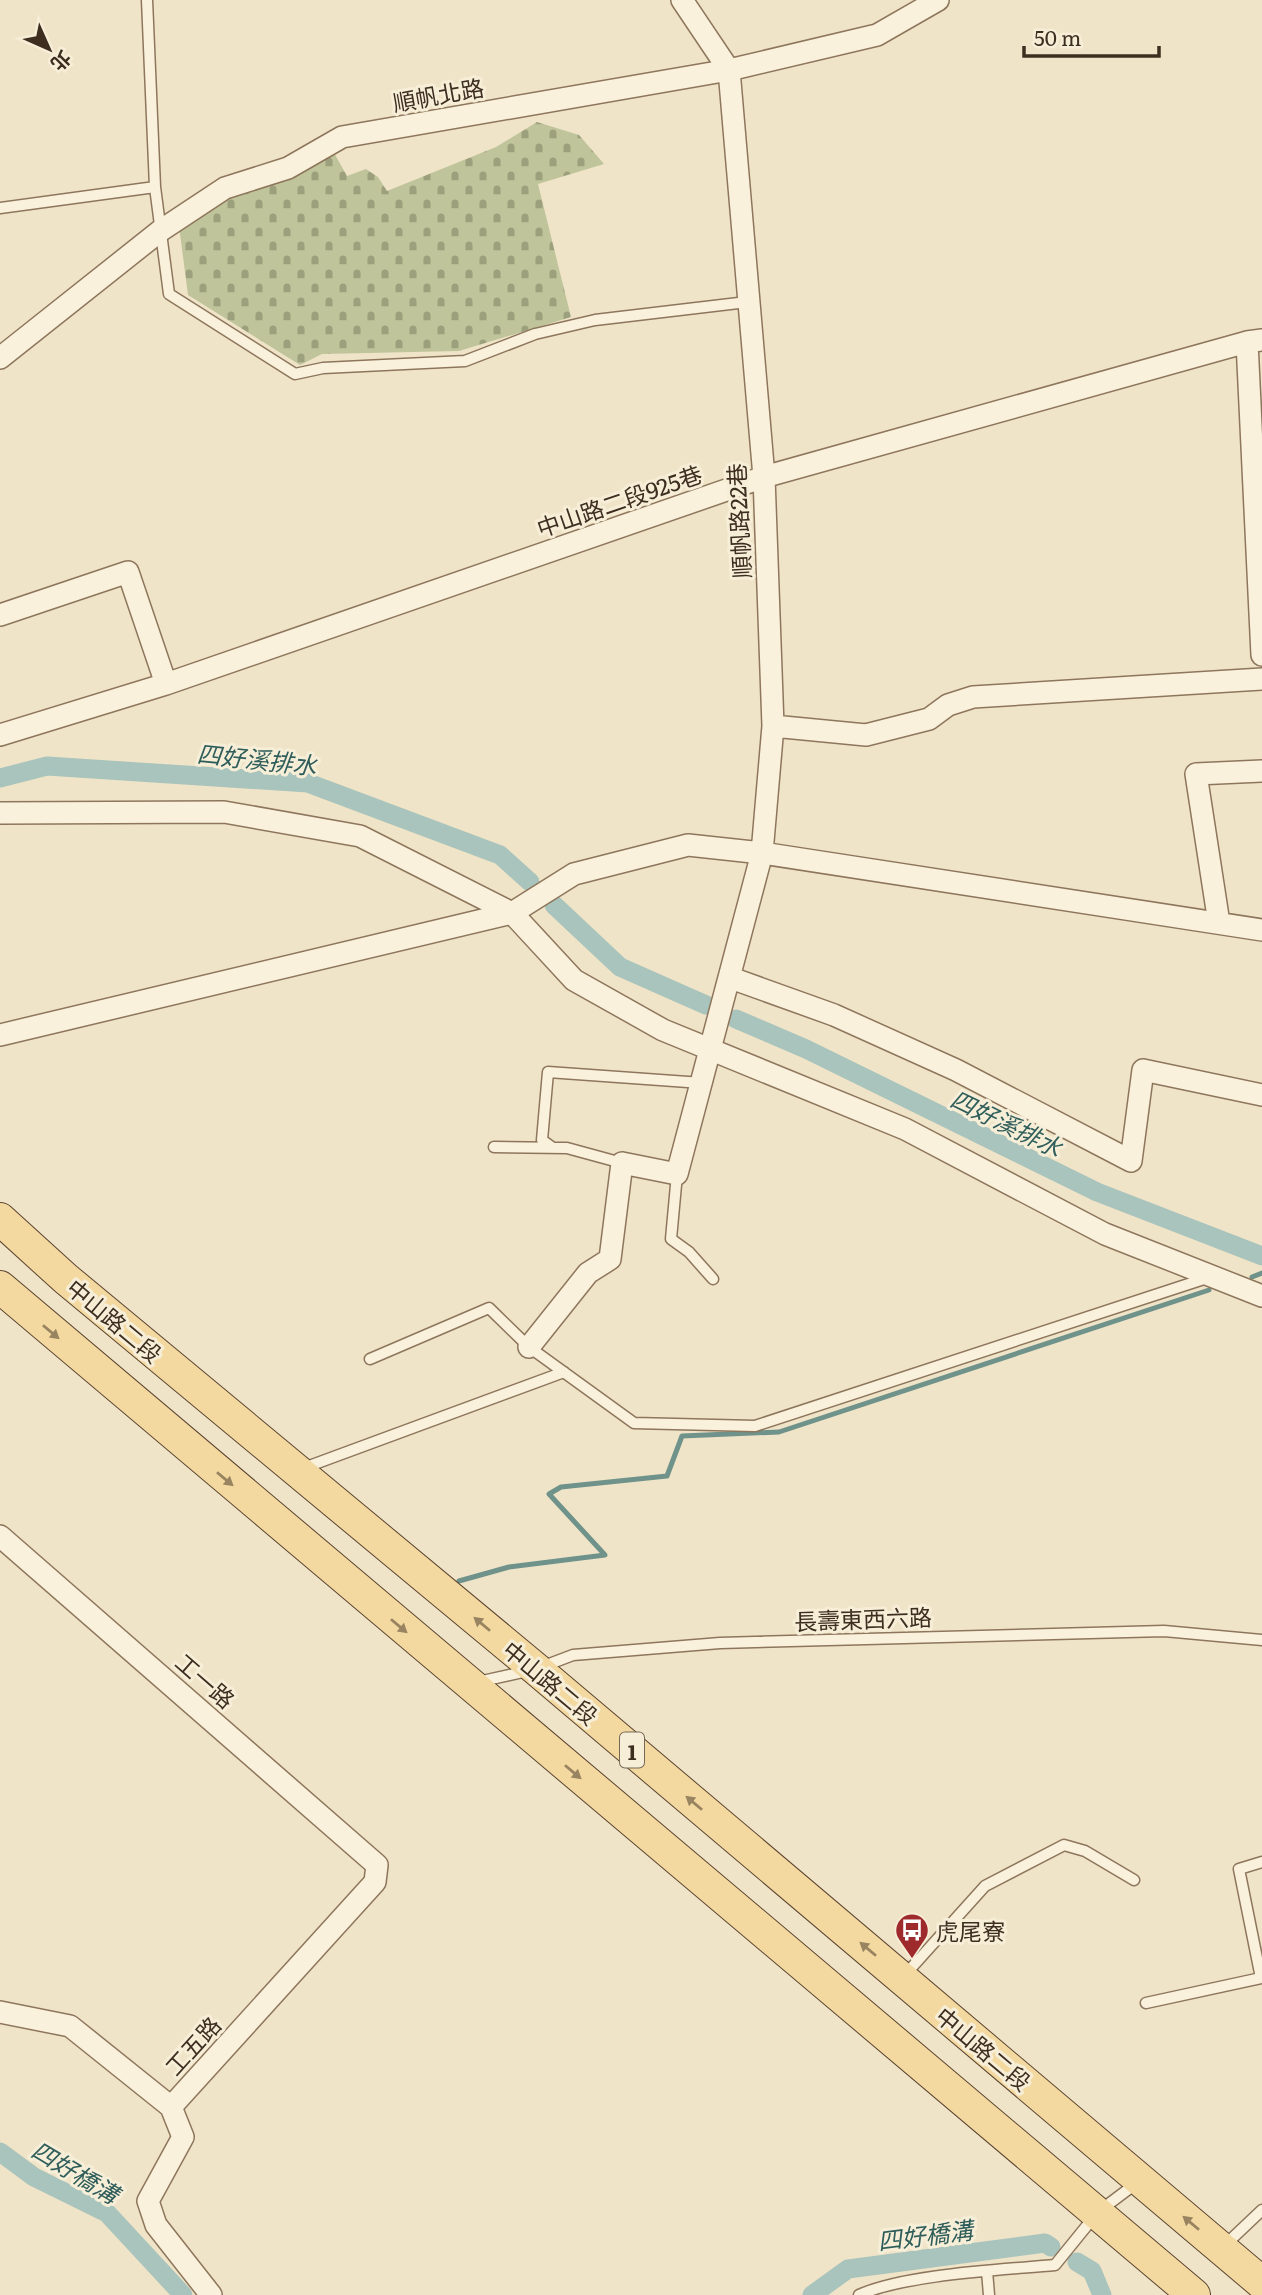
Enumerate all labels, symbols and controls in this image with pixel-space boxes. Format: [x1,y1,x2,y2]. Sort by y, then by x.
north arrow [14,14,84,84]
scale bar [1024,14,1159,58]
text: 50 m [1034,21,1081,52]
text: 北 [45,45,78,78]
street label: 順帆北路 [390,69,486,119]
street label: 中山路二段925巷 [532,456,706,544]
street label: 順帆路22巷 [718,463,758,579]
water label: 四好溪排水 [195,734,319,782]
water label: 四好溪排水 [945,1080,1069,1164]
street label: 中山路二段 [60,1270,170,1370]
one-way arrow [42,1324,60,1340]
one-way arrow [216,1471,234,1487]
street label: 長壽東西六路 [793,1599,933,1637]
one-way arrow [474,1617,492,1632]
one-way arrow [389,1618,407,1633]
street label: 中山路二段 [496,1632,606,1732]
street label: 工一路 [169,1645,243,1715]
road number: 1 [620,1732,644,1768]
one-way arrow [564,1764,582,1780]
one-way arrow [685,1795,703,1810]
bus stop icon: 虎尾寮 [893,1911,931,1960]
place label: 虎尾寮 [936,1913,1005,1947]
one-way arrow [859,1942,877,1957]
street label: 中山路二段 [929,1998,1039,2098]
street label: 工五路 [156,2008,228,2082]
water label: 四好橋溝 [26,2131,129,2212]
water label: 四好橋溝 [875,2210,978,2257]
one-way arrow [1182,2215,1200,2231]

